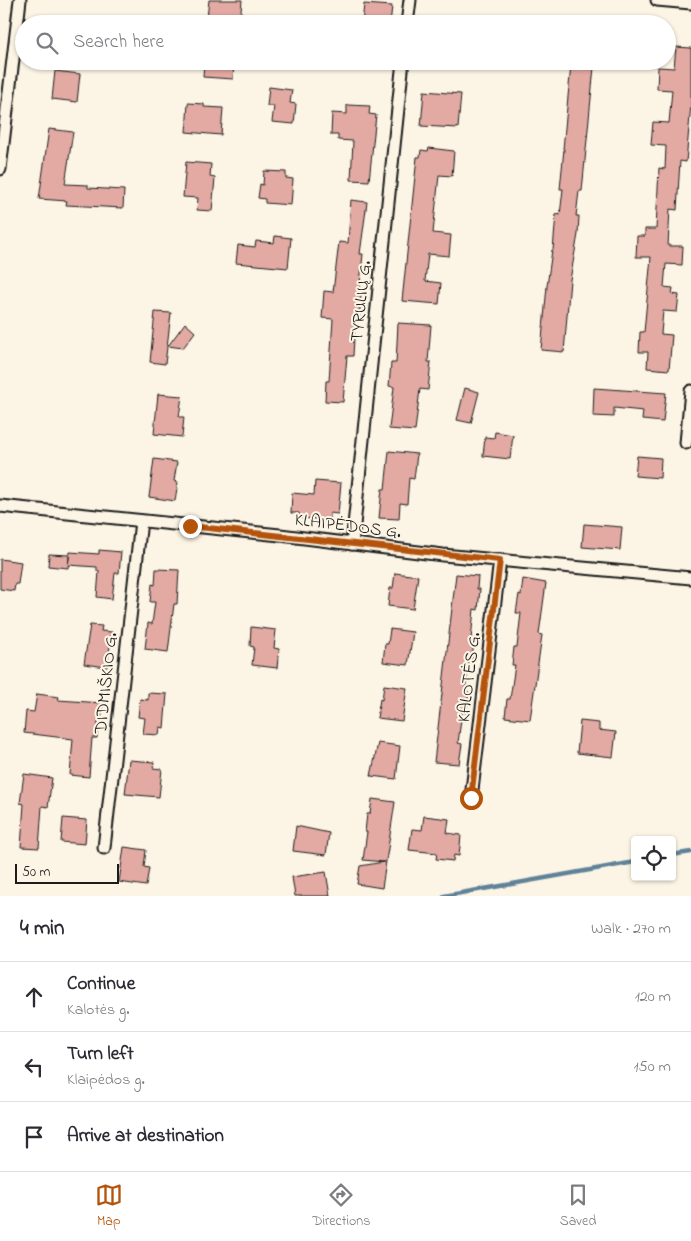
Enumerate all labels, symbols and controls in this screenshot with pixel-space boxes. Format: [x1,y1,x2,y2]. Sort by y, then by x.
search box [15,15,676,70]
icon: search [33,29,61,57]
text: Search here [73,29,164,56]
street label: TYRULIŲ G. [345,259,379,343]
street label: KLAIPĖDOS G. [293,508,403,546]
route end [179,515,202,538]
street label: KALOTĖS G. [452,630,488,724]
street label: DIDMIŠKIO G. [89,631,125,736]
route start [460,787,483,810]
map controls [631,836,676,881]
button: locate [631,836,676,881]
scale bar [15,861,119,884]
text: 50 m [22,862,50,883]
text: 4 min [20,914,64,944]
text: Walk · 270 m [591,917,671,941]
text: Continue [67,971,135,998]
icon: ahead [20,983,48,1011]
text: 120 m [635,985,671,1009]
text: Kalotės g. [67,998,130,1022]
text: Turn left [67,1041,134,1068]
icon: left [20,1053,48,1081]
text: 150 m [633,1055,671,1079]
text: Klaipėdos g. [67,1068,145,1092]
icon: arrive [20,1123,48,1151]
text: Arrive at destination [67,1123,224,1150]
tab: Map [95,1181,123,1232]
tab: Directions [312,1181,370,1232]
tab: Saved [560,1181,596,1232]

